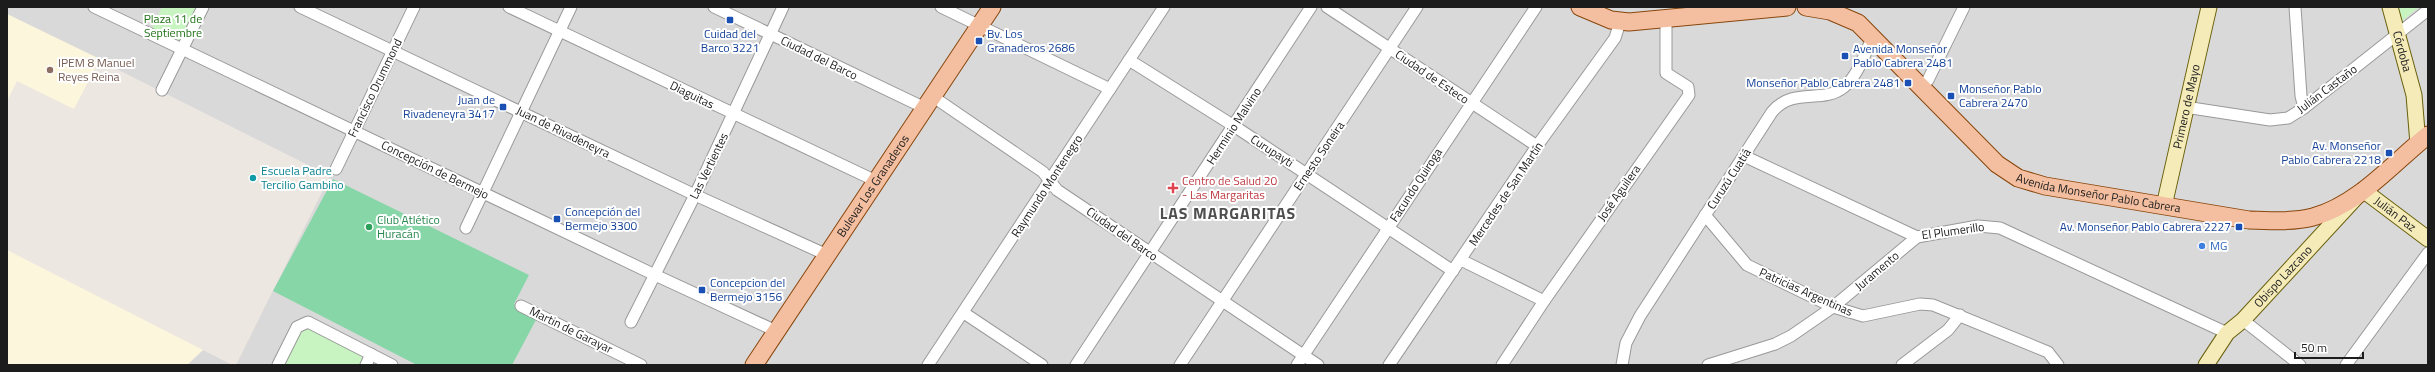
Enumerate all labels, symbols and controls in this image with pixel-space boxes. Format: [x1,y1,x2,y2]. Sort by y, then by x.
park label: Plaza 11 de Septiembre [144,9,202,42]
marker: Cuidad del Barco 3221 [725,15,735,25]
place label: Cuidad del Barco 3221 [701,24,759,57]
place label: Bv. Los Granaderos 2686 [987,24,1075,57]
street label: Córdoba [2388,29,2417,74]
street label: Ciudad del Barco [777,31,861,84]
street label: Francisco Drummond [342,35,407,140]
marker: Bv. Los Granaderos 2686 [974,36,984,46]
place label: Avenida Monseñor Pablo Cabrera 2481 [1853,39,1953,72]
street label: Ciudad de Esteco [1391,45,1473,108]
marker: Avenida Monseñor Pablo Cabrera 2481 [1840,51,1850,61]
place label: IPEM 8 Manuel Reyes Reina [58,53,135,86]
street label: Julián Castaño [2292,60,2361,118]
street label: Primero de Mayo [2167,62,2205,151]
marker: IPEM 8 Manuel Reyes Reina [45,65,55,75]
place label: Monseñor Pablo Cabrera 2481 [1746,73,1900,92]
street label: Diaguitas [667,76,718,114]
marker: Monseñor Pablo Cabrera 2481 [1903,78,1913,88]
place label: Monseñor Pablo Cabrera 2470 [1959,79,2042,112]
street label: Herminio Malvino [1201,83,1266,168]
place label: Juan de Rivadeneyra 3417 [403,90,495,123]
marker: Monseñor Pablo Cabrera 2470 [1946,91,1956,101]
street label: Juan de Rivadeneyra [513,101,613,163]
marker: Juan de Rivadeneyra 3417 [498,102,508,112]
street label: Ernesto Soneira [1288,117,1349,194]
street label: Las Vertientes [684,129,733,202]
street label: Curupayti [1247,129,1298,172]
street label: Bulevar Los Granaderos [832,130,914,241]
street label: Raymundo Montenegro [1006,130,1087,241]
street label: Concepción de Bermejo [378,135,492,204]
place label: Av. Monseñor Pablo Cabrera 2218 [2281,136,2381,169]
street label: Mercedes de San Martín [1464,138,1548,250]
street label: Facundo Quiroga [1385,144,1447,225]
street label: Curuzú Cuatiá [1702,144,1755,213]
marker: Av. Monseñor Pablo Cabrera 2218 [2384,148,2394,158]
place label: Escuela Padre Tercilio Gambino [261,161,344,194]
street label: José Aguilera [1592,161,1645,225]
street label: Avenida Monseñor Pablo Cabrera [2014,168,2182,217]
place label: Centro de Salud 20 - Las Margaritas [1182,171,1278,204]
marker: Escuela Padre Tercilio Gambino [248,173,258,183]
marker: Centro de Salud 20 - Las Margaritas [1167,182,1179,194]
street label: Julián Paz [2370,191,2421,236]
district label: LAS MARGARITAS [1160,201,1296,225]
place label: Concepción del Bermejo 3300 [565,202,640,235]
street label: Ciudad del Barco [1083,202,1162,265]
place label: Club Atlético Huracán [377,210,440,243]
marker: Concepción del Bermejo 3300 [552,214,562,224]
street label: El Plumerillo [1920,217,1985,244]
place label: Av. Monseñor Pablo Cabrera 2227 [2060,217,2231,236]
marker: Club Atlético Huracán [364,222,374,232]
marker: Av. Monseñor Pablo Cabrera 2227 [2234,222,2244,232]
place label: MG [2210,236,2227,255]
marker: MG [2197,241,2207,251]
street label: Obispo Lazcano [2249,241,2317,312]
street label: Juramento [1850,246,1903,295]
street label: Patricias Argentinas [1756,262,1857,321]
place label: Concepcion del Bermejo 3156 [710,273,785,306]
marker: Concepcion del Bermejo 3156 [697,285,707,295]
street label: Martin de Garayar [526,301,616,358]
scale bar [2295,334,2363,360]
text: 50 m [2301,338,2327,357]

